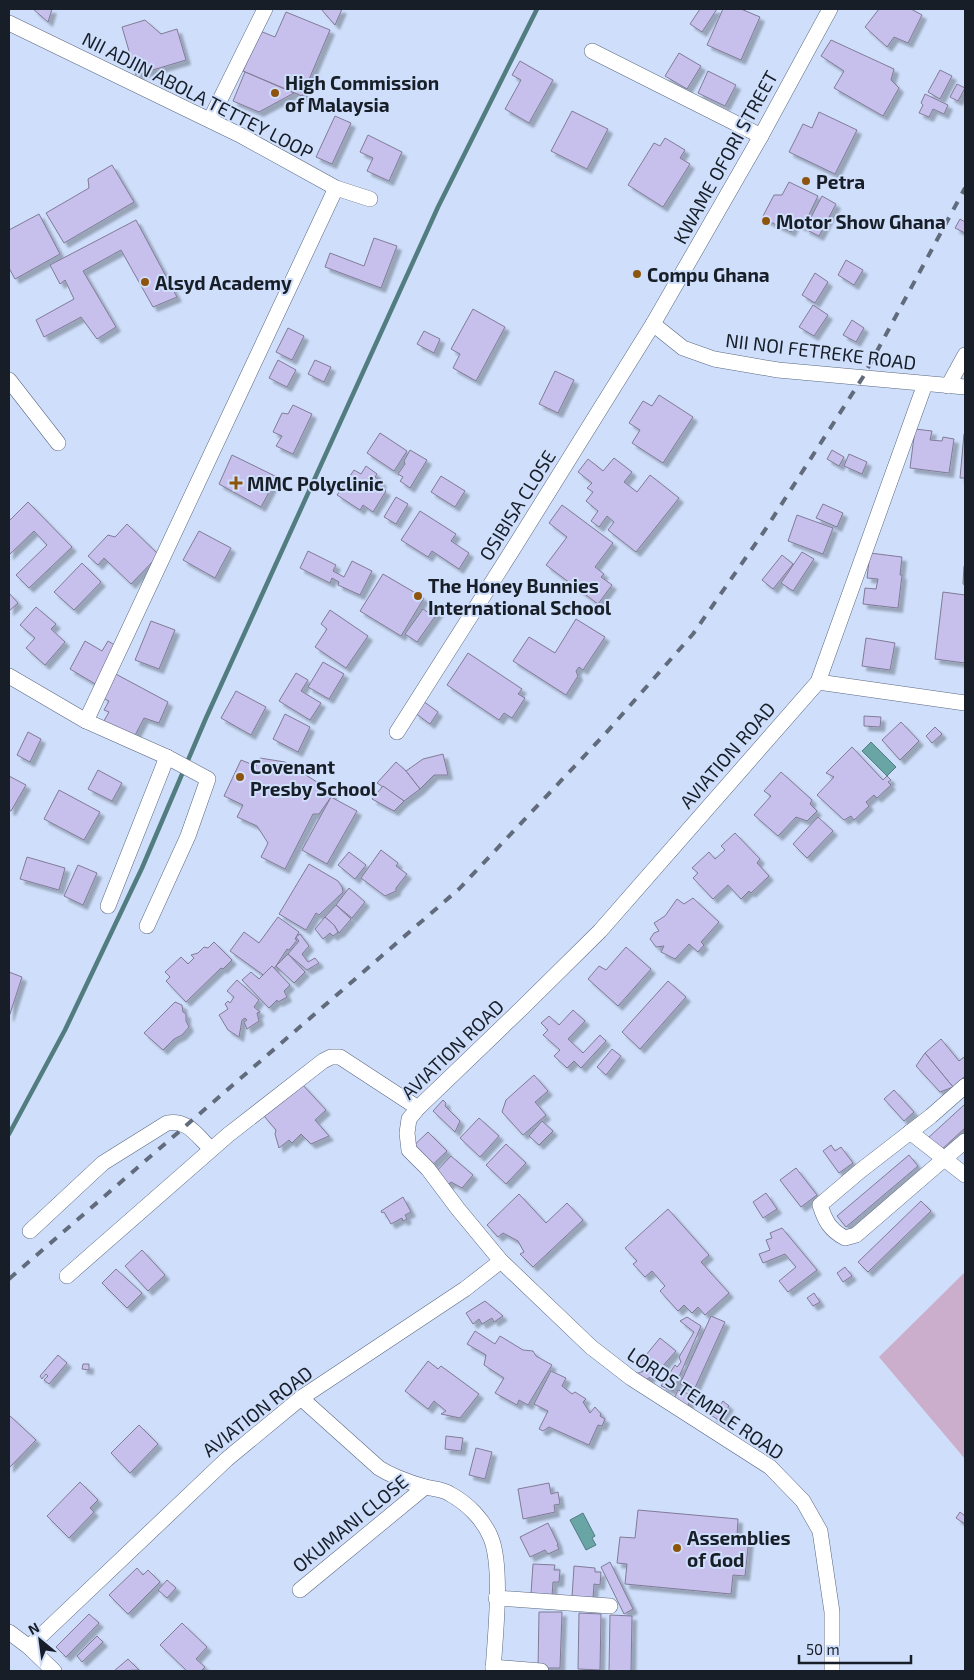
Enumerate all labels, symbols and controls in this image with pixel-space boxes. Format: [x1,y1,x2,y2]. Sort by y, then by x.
street label: NII ADJIN ABOLA TETTEY LOOP [79,27,317,163]
street label: KWAME OFORI STREET [668,66,782,248]
place label: High Commission of Malaysia [285,71,439,117]
marker: High Commission of Malaysia [269,87,281,99]
place label: Petra [816,170,865,193]
marker: Petra [800,175,812,187]
place label: Motor Show Ghana [776,210,946,233]
marker: Motor Show Ghana [760,215,772,227]
place label: Compu Ghana [647,263,770,286]
marker: Compu Ghana [631,268,643,280]
place label: Alsyd Academy [155,271,292,295]
marker: Alsyd Academy [139,276,151,288]
street label: NII NOI FETREKE ROAD [724,328,918,374]
street label: OSIBISA CLOSE [474,446,560,564]
place label: MMC Polyclinic [247,472,384,496]
marker: MMC Polyclinic [229,476,243,490]
place label: The Honey Bunnies International School [428,574,612,619]
marker: The Honey Bunnies International School [412,590,424,602]
street label: AVIATION ROAD [675,697,779,813]
place label: Covenant Presby School [250,755,378,801]
marker: Covenant Presby School [234,771,246,783]
street label: AVIATION ROAD [396,994,508,1104]
street label: LORDS TEMPLE ROAD [623,1342,789,1464]
street label: AVIATION ROAD [197,1361,317,1461]
street label: OKUMANI CLOSE [288,1469,412,1577]
place label: Assemblies of God [687,1526,791,1571]
marker: Assemblies of God [671,1542,683,1554]
north arrow [15,1615,65,1665]
text: N [25,1618,42,1638]
scale bar [799,1632,912,1664]
text: 50 m [806,1640,840,1658]

